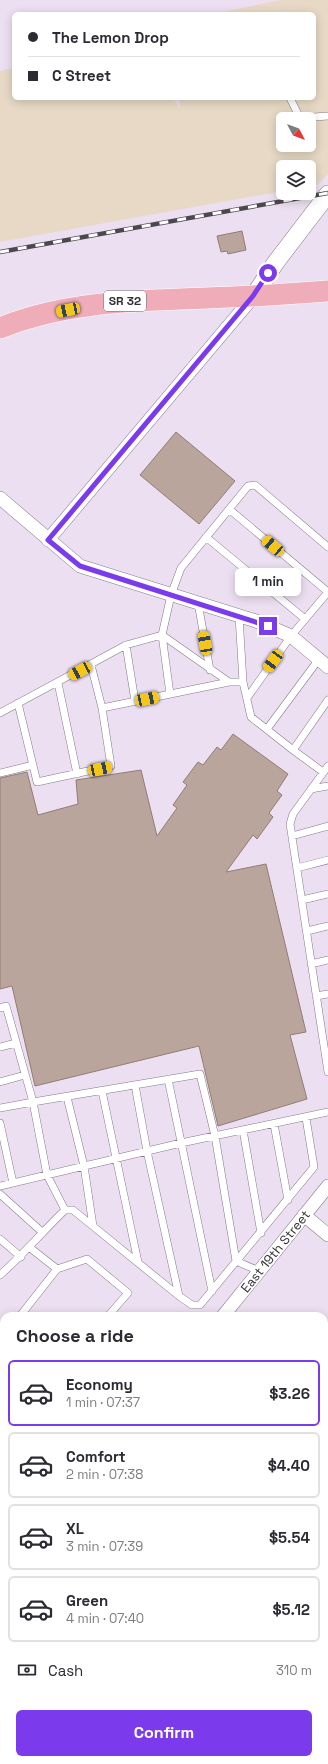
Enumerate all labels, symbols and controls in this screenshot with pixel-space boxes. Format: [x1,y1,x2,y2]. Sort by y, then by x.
text: The Lemon Drop [52,28,169,47]
text: C Street [52,66,111,85]
north arrow [276,112,316,152]
map controls [276,112,316,200]
button: layers [276,160,316,200]
route start [259,264,277,282]
road number: SR 32 [104,291,146,311]
car [55,302,81,318]
car [260,534,286,558]
callout: 1 min [235,568,301,596]
text: 1 min [252,573,284,590]
route end [259,617,277,635]
car [197,630,213,656]
car [261,648,285,674]
car [67,660,93,682]
car [134,691,160,707]
car [87,761,113,777]
street label: East 19th Street [237,1207,314,1296]
text: Choose a ride [16,1324,134,1347]
icon: car [18,1375,54,1411]
text: Economy [66,1375,133,1394]
text: $3.26 [269,1384,310,1403]
text: 1 min · 07:37 [66,1394,140,1411]
icon: car [18,1447,54,1483]
text: Comfort [66,1447,126,1466]
text: $4.40 [268,1456,310,1475]
text: 2 min · 07:38 [66,1466,143,1483]
icon: car [18,1519,54,1555]
text: XL [66,1519,84,1538]
text: $5.54 [269,1528,310,1547]
text: 3 min · 07:39 [66,1538,143,1555]
icon: car [18,1591,54,1627]
text: Green [66,1591,108,1610]
text: $5.12 [273,1600,310,1619]
text: 4 min · 07:40 [66,1610,144,1627]
icon: cash [16,1659,38,1681]
text: Cash [48,1661,83,1680]
text: 310 m [276,1662,312,1679]
button: Confirm [16,1710,312,1756]

